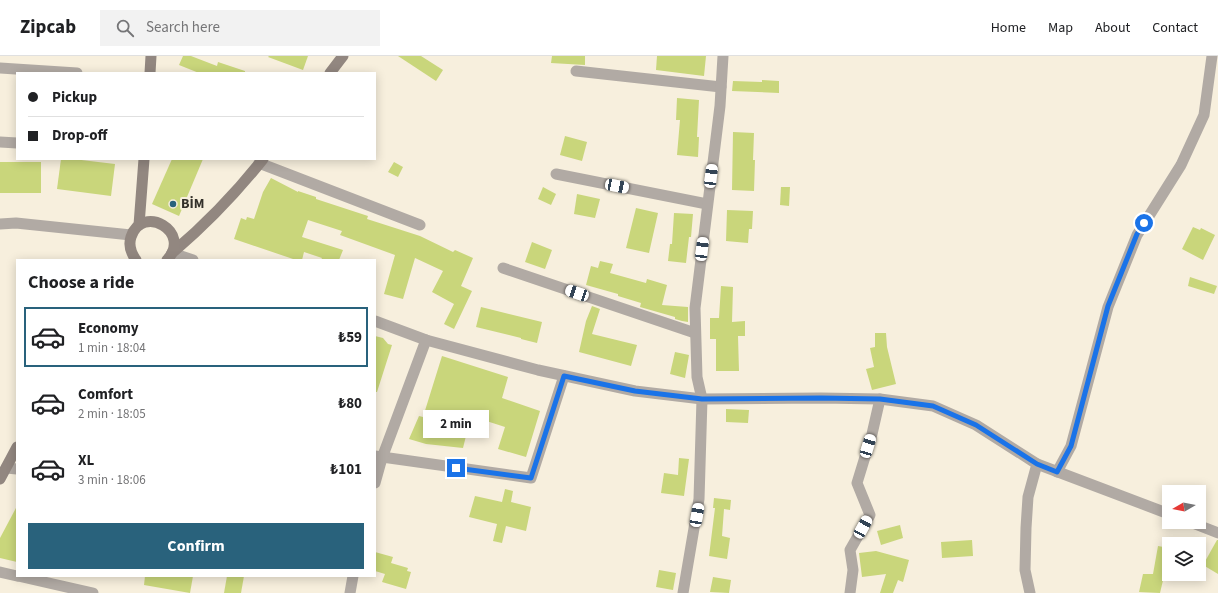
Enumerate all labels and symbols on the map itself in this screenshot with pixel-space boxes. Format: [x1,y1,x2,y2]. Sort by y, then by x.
car [704,163,718,189]
car [604,178,630,194]
place label: BİM [181,194,204,214]
marker: BİM [168,199,178,209]
route start [1135,214,1153,232]
car [695,236,709,262]
car [564,283,590,303]
callout: 2 min [423,410,489,438]
car [859,433,877,459]
route end [447,459,465,477]
north arrow [1162,485,1206,529]
car [689,502,705,528]
car [852,514,874,540]

